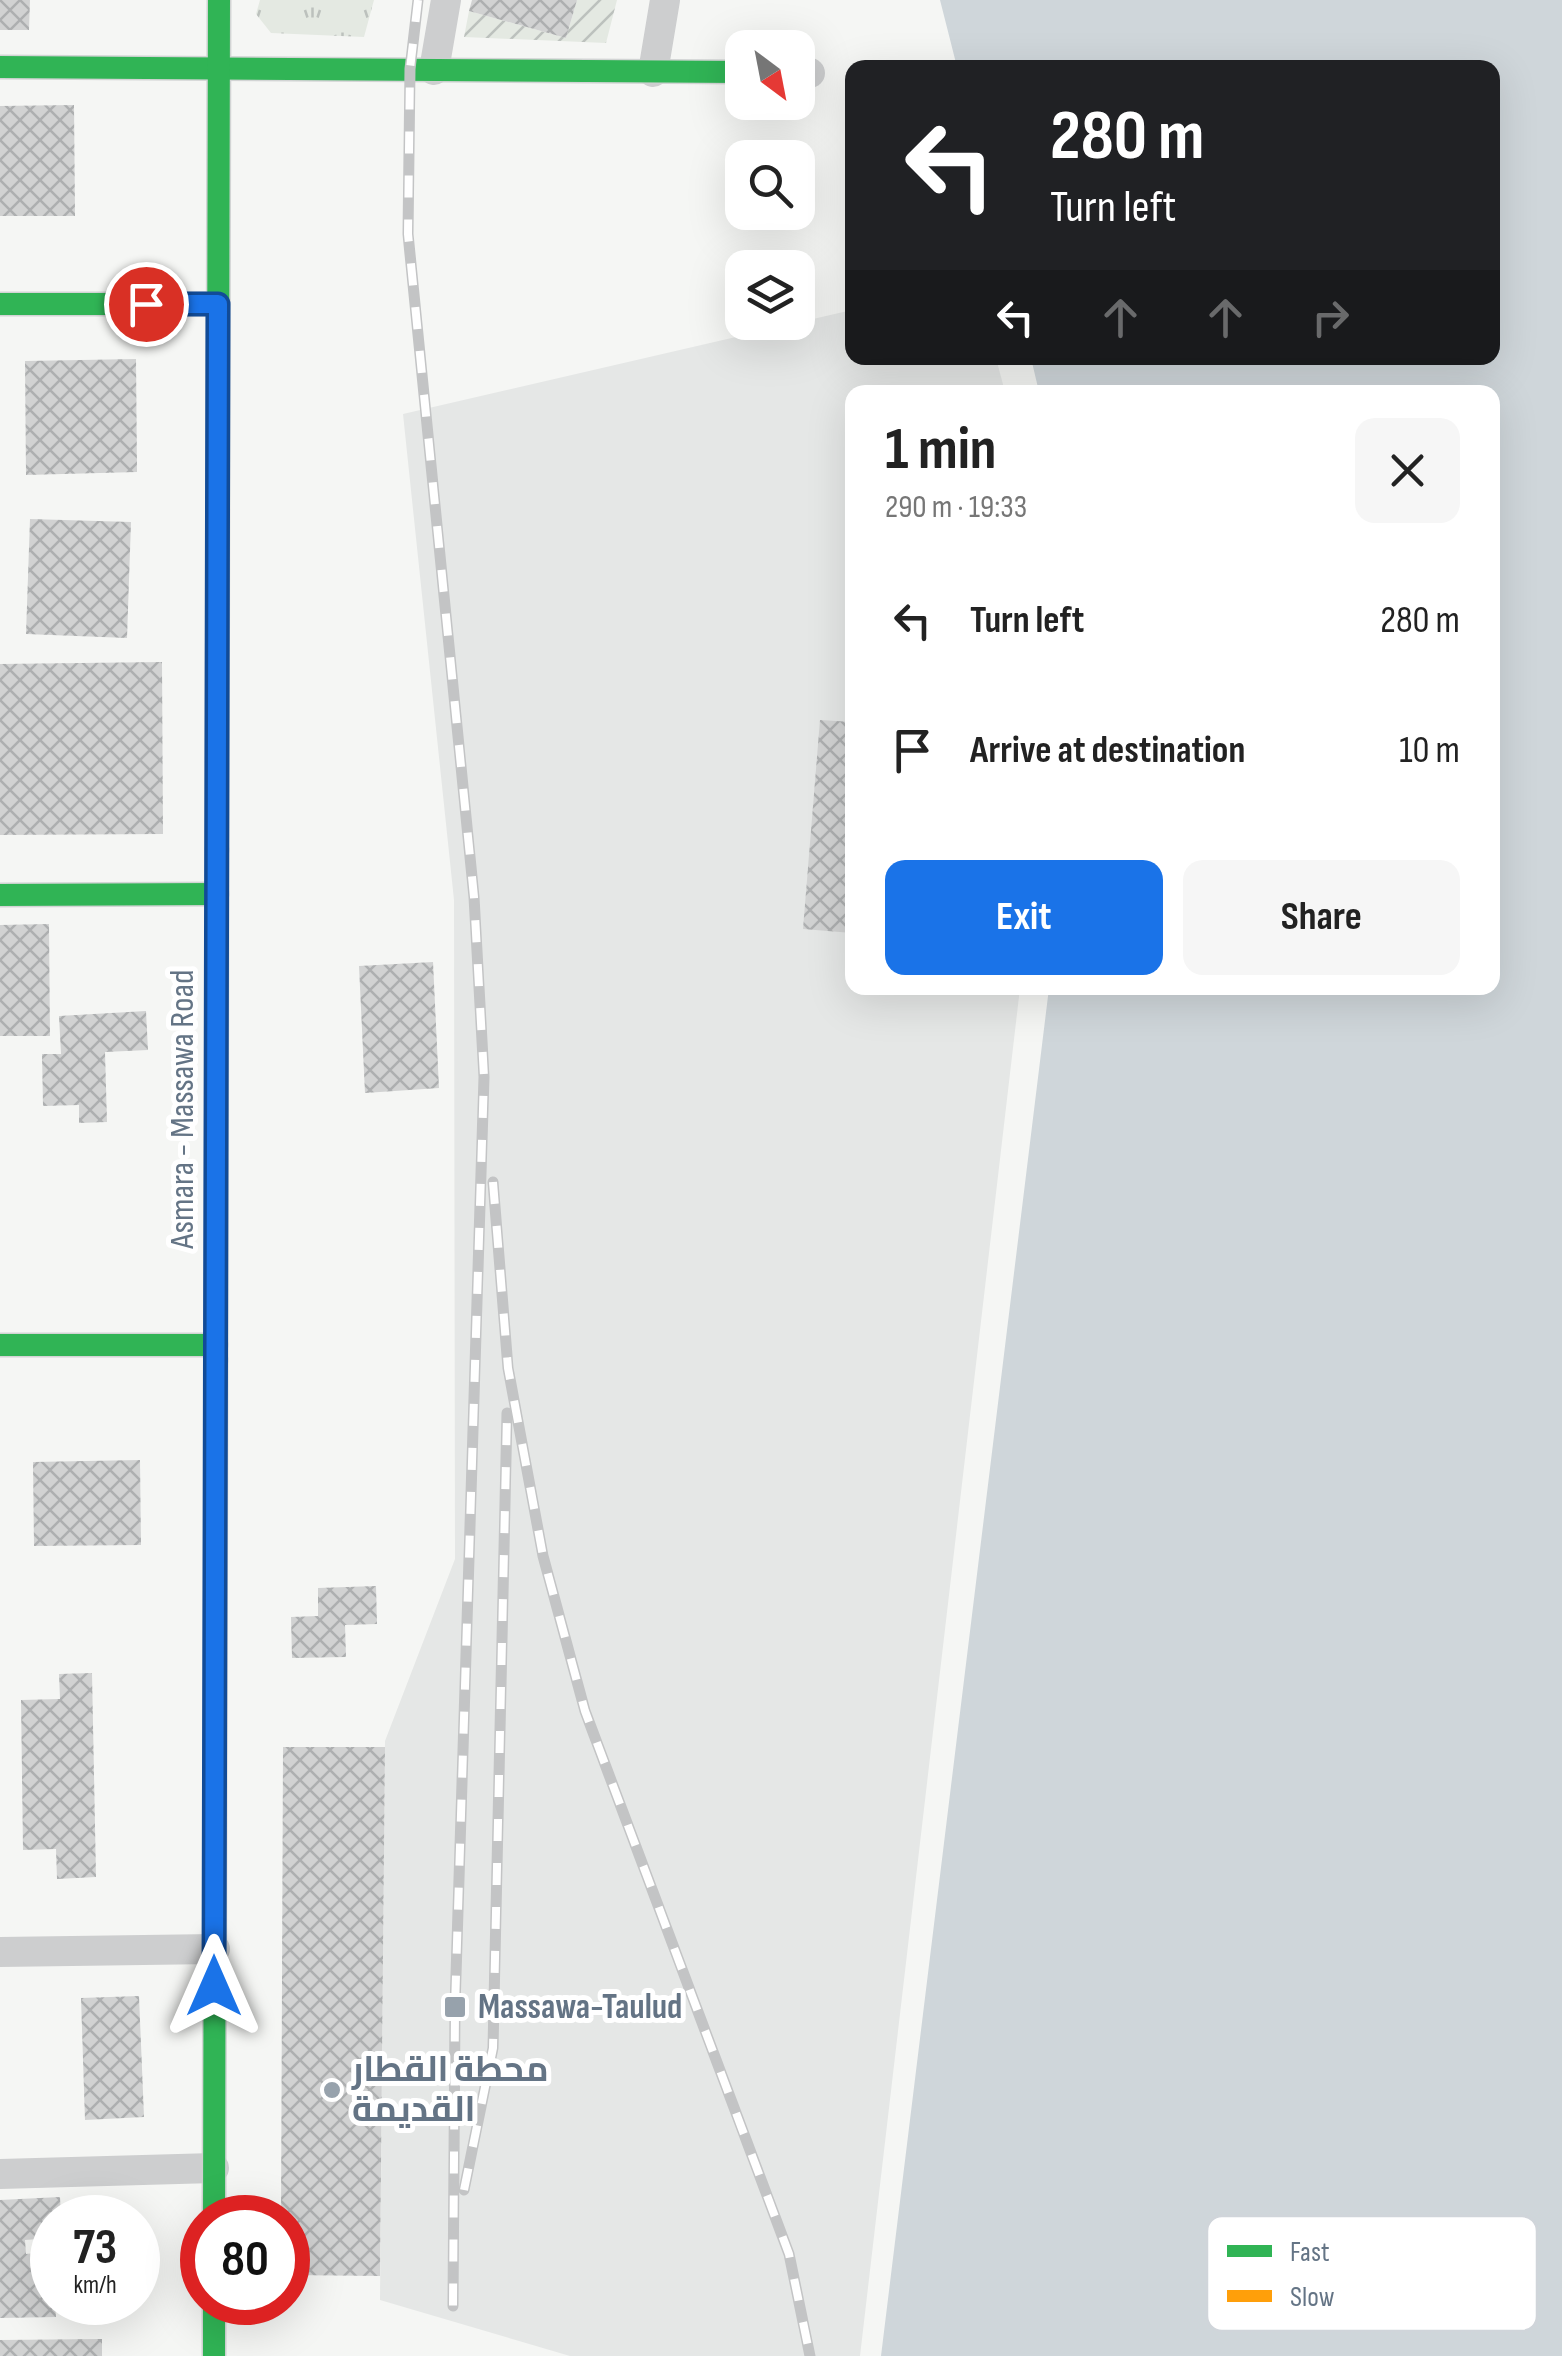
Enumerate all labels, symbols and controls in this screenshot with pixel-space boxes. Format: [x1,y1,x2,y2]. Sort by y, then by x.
north arrow [725,30,815,120]
map controls [725,30,815,340]
text: 280 m [1050,95,1204,179]
icon: left [885,100,1015,230]
button: search [725,140,815,230]
text: Turn left [1050,180,1176,235]
button: layers [725,250,815,340]
pin [104,262,189,347]
icon: arrive [119,277,174,332]
icon: left [988,290,1043,345]
icon: ahead [1093,290,1148,345]
icon: ahead [1198,290,1253,345]
icon: right [1303,290,1358,345]
text: 1 min [885,414,997,486]
button: close [1355,418,1460,523]
text: 290 m · 19:33 [885,488,1027,527]
icon: left [885,593,940,648]
text: Turn left [970,598,1084,643]
text: 280 m [1380,598,1460,643]
icon: arrive [885,723,940,778]
text: Arrive at destination [970,728,1245,773]
text: 10 m [1399,728,1460,773]
button: Exit [885,860,1163,975]
button: Share [1183,860,1460,975]
street label: Asmara - Massawa Road [161,969,204,1250]
position arrow [162,1934,266,2038]
place label: Massawa-Taulud [478,1986,682,2029]
marker: Massawa-Taulud [442,1994,468,2020]
place label: محطة القطار القديمة [351,2049,549,2132]
marker: محطة القطار القديمة [321,2079,343,2101]
speed limit sign: 80 [180,2195,310,2325]
legend [1207,2216,1537,2331]
text: 73 [73,2218,117,2278]
text: Fast [1290,2236,1329,2269]
text: km/h [73,2270,117,2301]
text: Slow [1290,2281,1335,2314]

